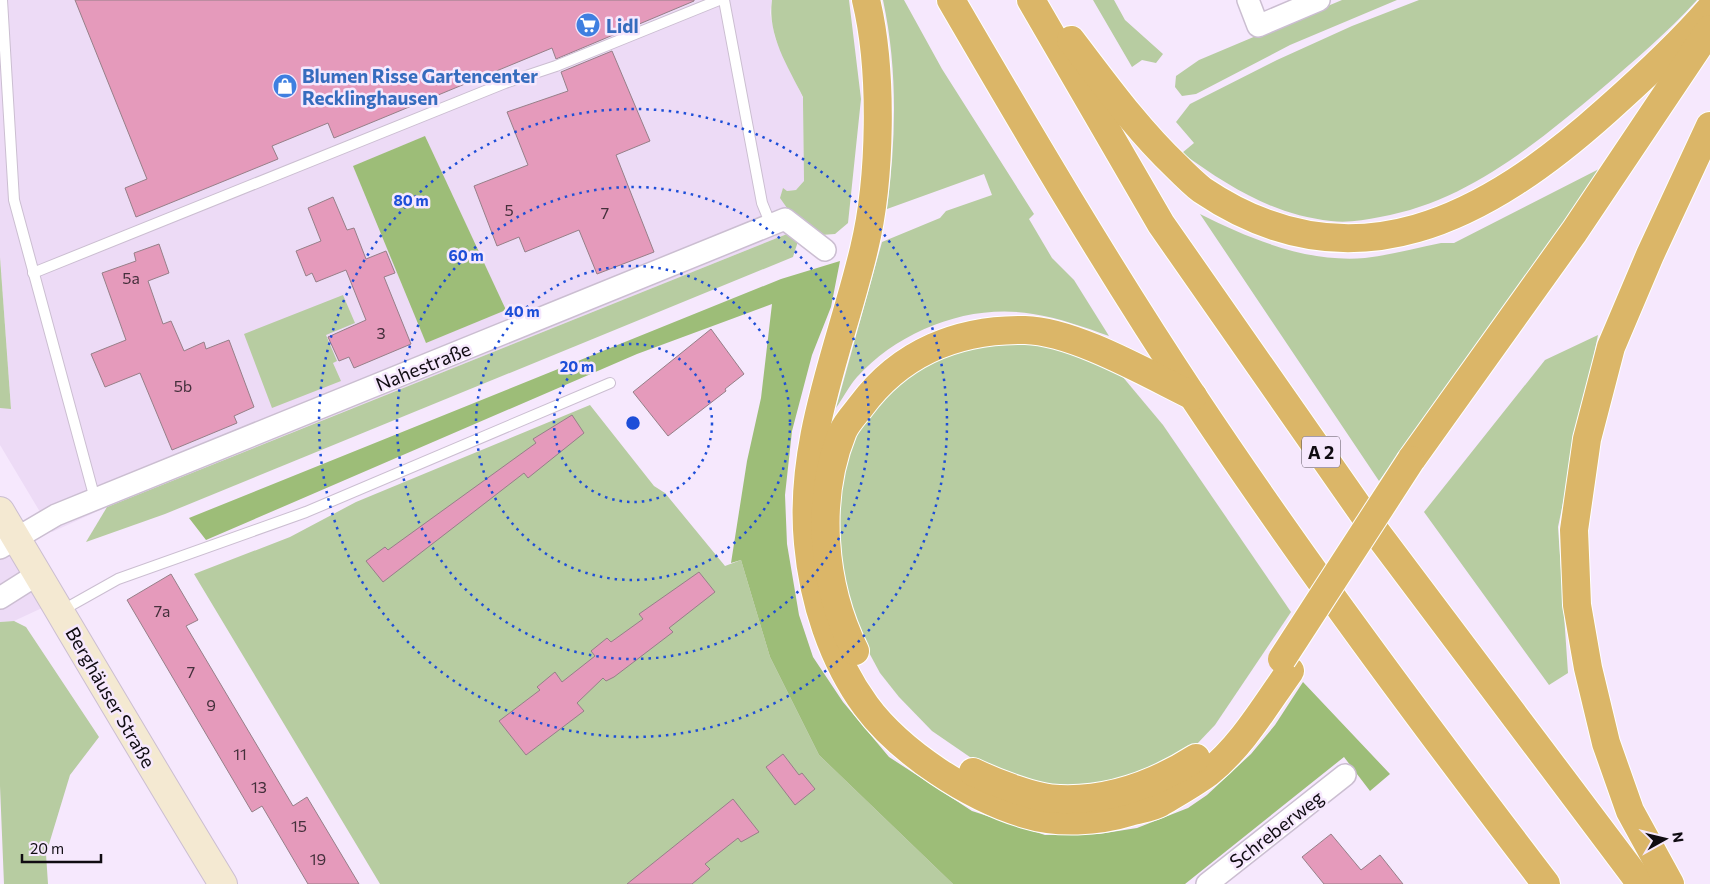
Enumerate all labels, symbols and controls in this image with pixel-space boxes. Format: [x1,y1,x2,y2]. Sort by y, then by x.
supermarket icon: Lidl [575,12,601,38]
place label: Lidl [606,14,639,37]
place label: Blumen Risse Gartencenter Recklinghausen [302,64,538,109]
shop icon: Blumen Risse Gartencenter Recklinghausen [272,73,298,99]
text: 80 m [393,191,429,209]
house number: 5 [504,200,514,219]
house number: 7 [601,203,609,222]
text: 60 m [448,246,484,264]
house number: 5a [122,268,140,287]
text: 40 m [504,302,540,320]
house number: 3 [376,323,386,342]
street label: Nahestraße [372,337,474,395]
text: 20 m [560,357,594,375]
house number: 5b [174,376,192,395]
centre of rings [624,414,642,432]
road number: A 2 [1302,437,1340,468]
house number: 7a [154,601,170,620]
street label: Berghäuser Straße [61,622,161,772]
house number: 7 [187,662,195,681]
house number: 9 [206,695,216,714]
house number: 11 [233,744,247,763]
house number: 13 [251,777,267,796]
street label: Schreberweg [1224,785,1328,873]
north arrow [1640,814,1690,864]
house number: 15 [291,816,307,835]
text: N [1669,831,1688,844]
scale bar [22,832,101,864]
text: 20 m [30,839,64,857]
house number: 19 [310,849,326,868]

